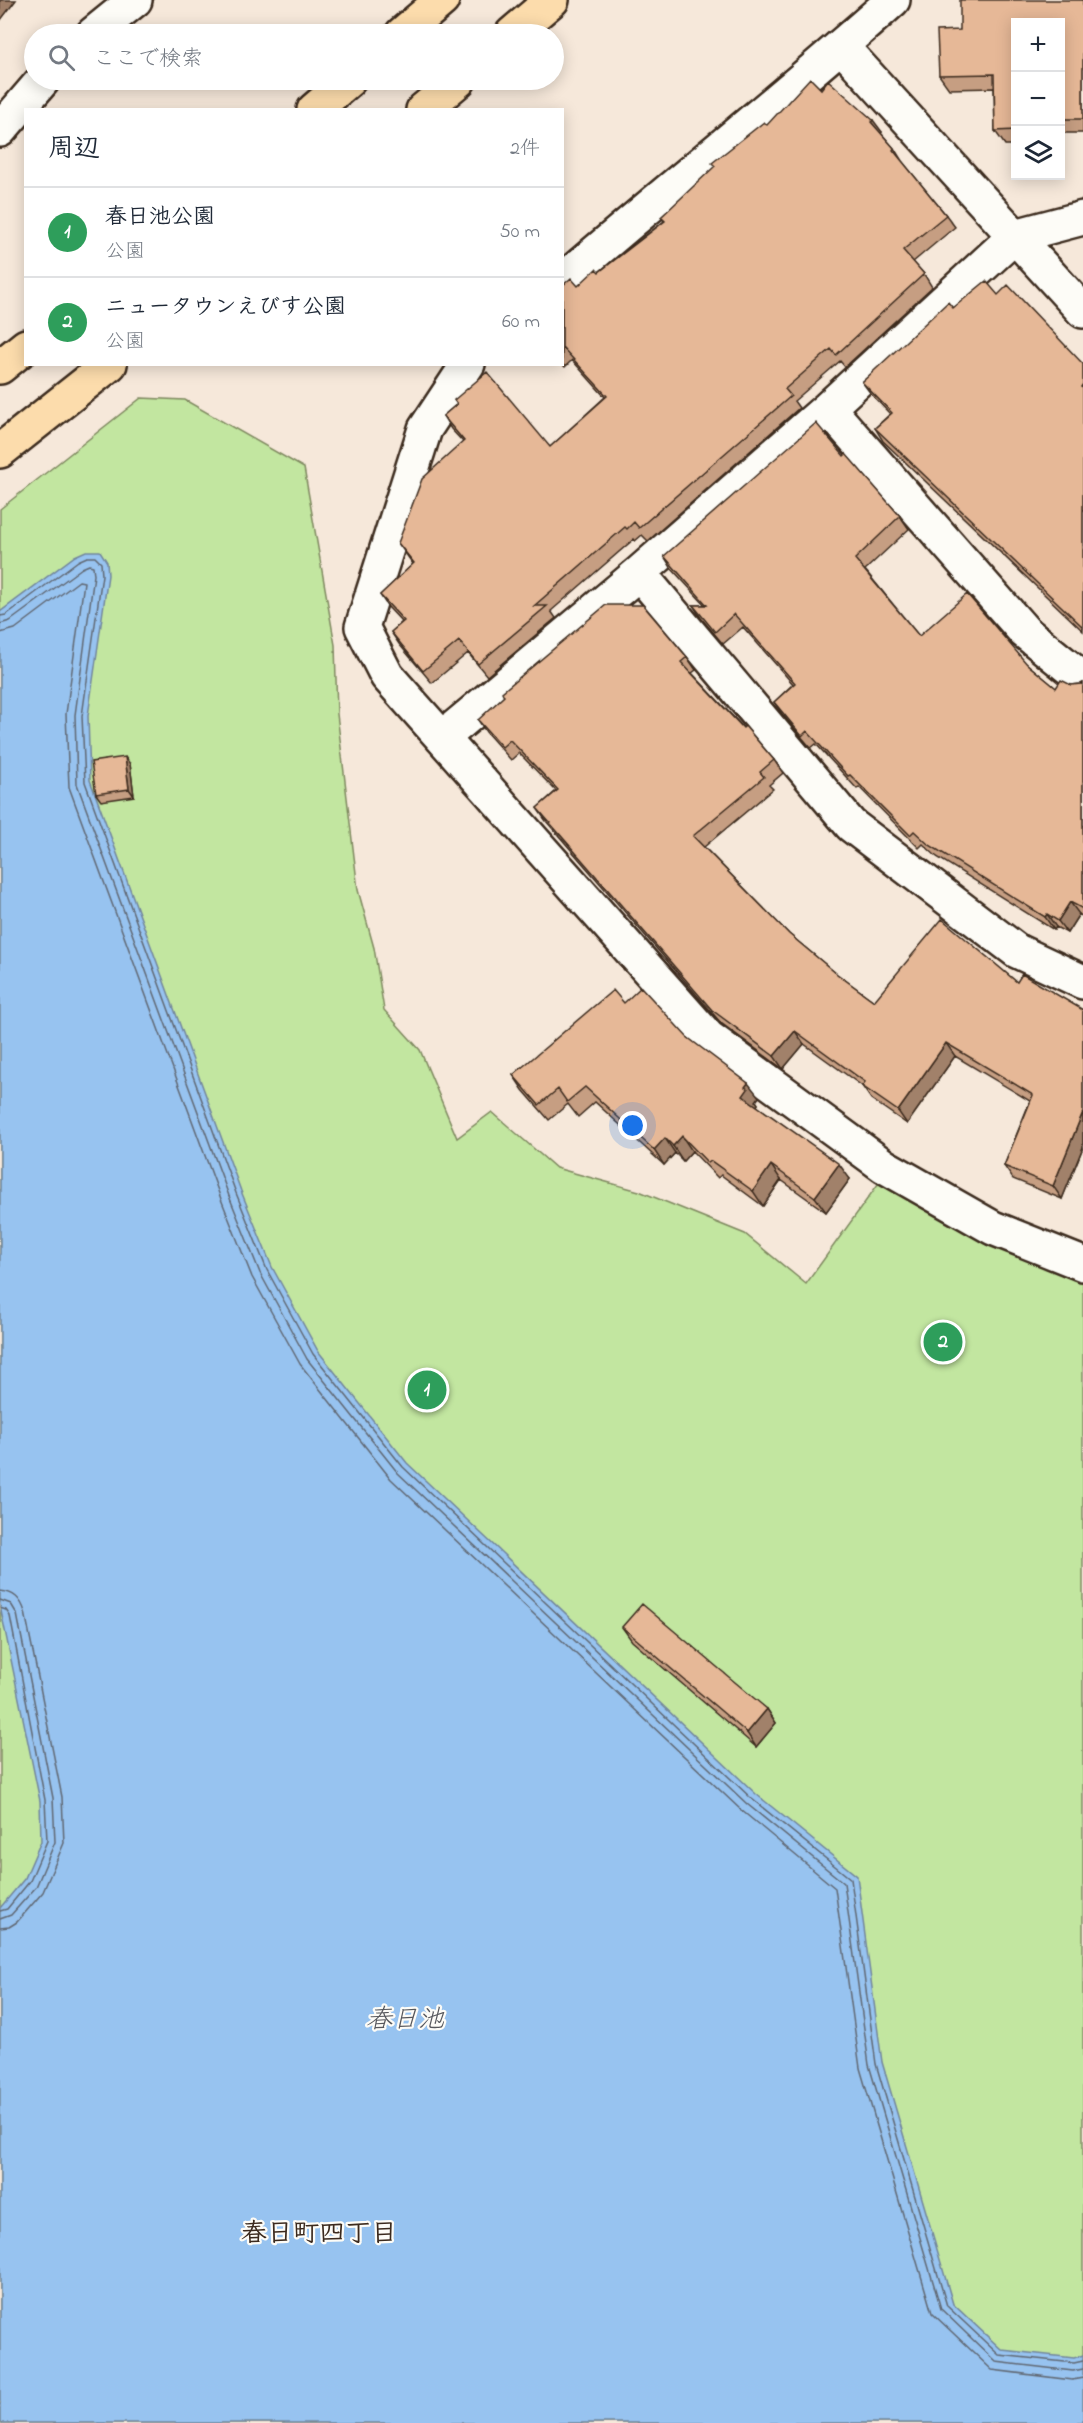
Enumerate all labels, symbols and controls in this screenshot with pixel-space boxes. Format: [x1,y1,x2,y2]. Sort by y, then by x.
map controls [1011,18,1065,180]
button: + [1011,18,1065,72]
search box [24,24,564,90]
icon: search [45,41,78,74]
text: ここで検索 [93,44,203,76]
button: − [1011,72,1065,126]
button: layers [1011,126,1065,180]
text: 周辺 [48,131,100,169]
text: 2件 [510,135,540,164]
text: 春日池公園 [105,202,215,234]
text: 1 [64,218,71,247]
text: 50 m [499,218,540,247]
text: 公園 [105,238,145,267]
text: ニュータウンえびす公園 [105,292,346,324]
text: 2 [63,308,72,337]
text: 60 m [502,308,540,337]
text: 公園 [105,328,145,357]
your location [618,1111,647,1140]
pin: 2 [924,1320,962,1364]
pin: 1 [408,1368,446,1412]
water label: 春日池 [366,2002,445,2040]
district label: 春日町四丁目 [241,2216,397,2254]

